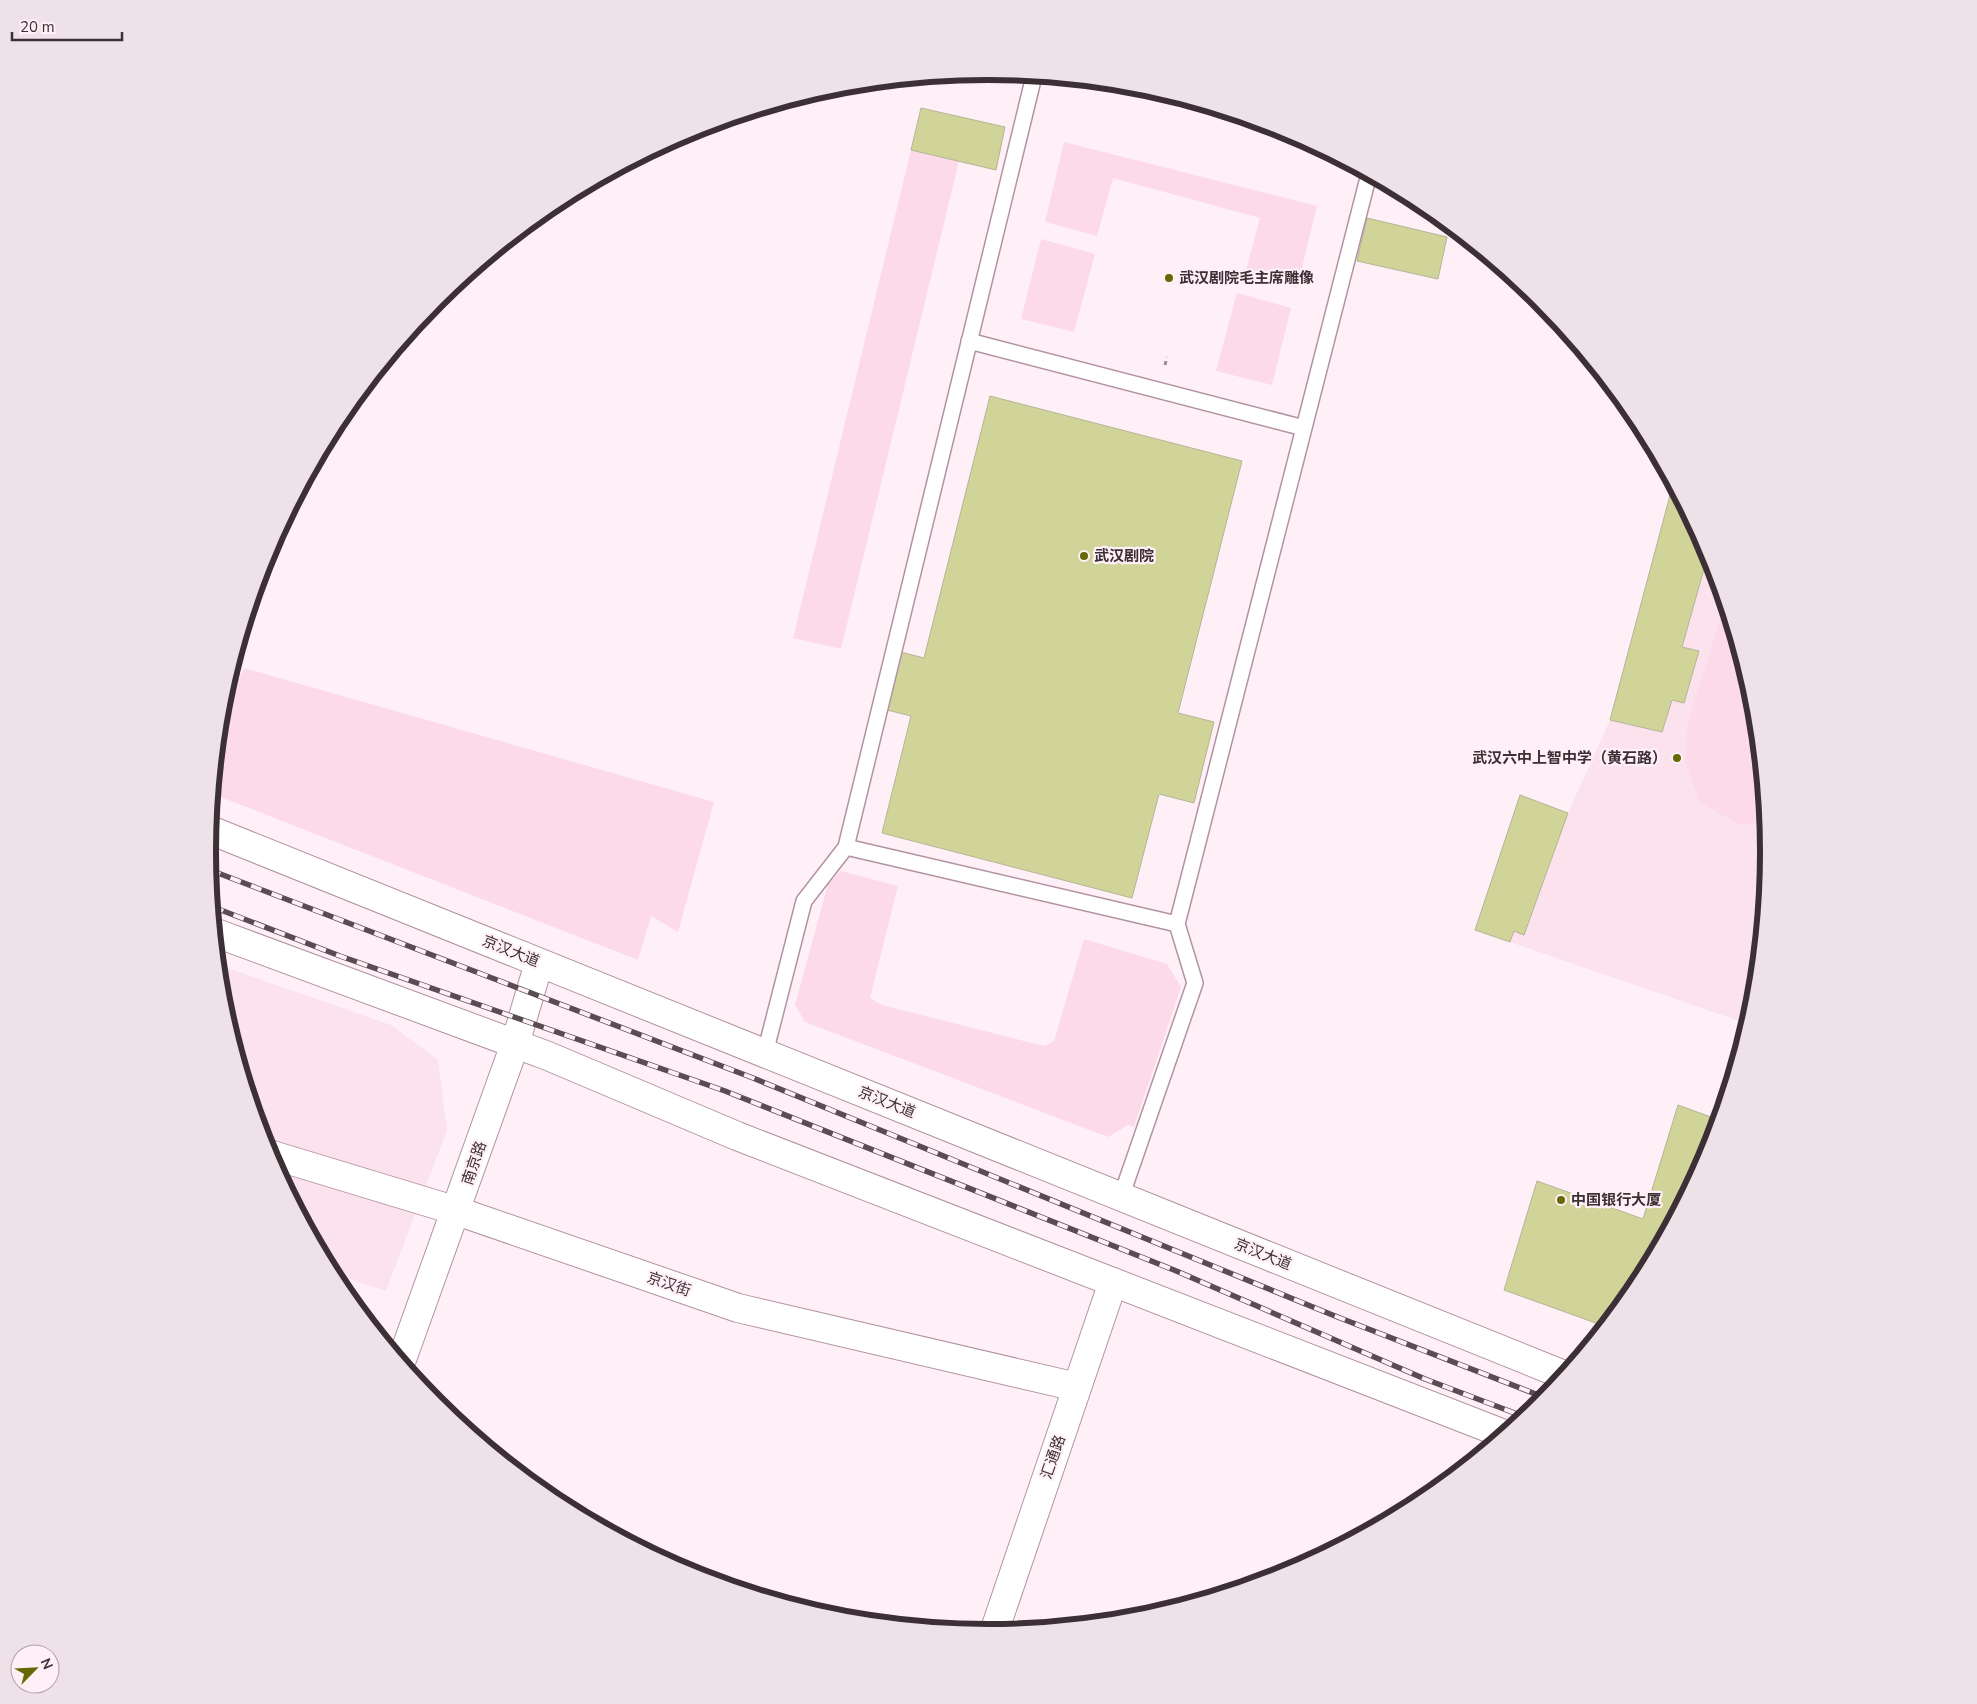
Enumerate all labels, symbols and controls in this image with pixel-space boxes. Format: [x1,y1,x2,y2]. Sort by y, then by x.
scale bar [12,10,122,42]
text: 20 m [20,17,55,37]
place label: 武汉剧院毛主席雕像 [1179,268,1314,288]
marker: 武汉剧院毛主席雕像 [1163,272,1175,284]
place label: 武汉剧院 [1094,546,1154,566]
marker: 武汉剧院 [1078,550,1090,562]
place label: 武汉六中上智中学（黄石路） [1472,748,1667,768]
marker: 武汉六中上智中学（黄石路） [1671,752,1683,764]
street label: 京汉大道 [479,930,543,972]
street label: 京汉大道 [855,1081,919,1123]
street label: 南京路 [457,1138,491,1188]
place label: 中国银行大厦 [1571,1190,1661,1210]
marker: 中国银行大厦 [1555,1194,1567,1206]
street label: 京汉大道 [1231,1233,1295,1275]
street label: 京汉街 [644,1267,694,1301]
street label: 汇通路 [1036,1432,1070,1482]
north arrow [10,1644,60,1694]
text: N [36,1655,57,1673]

